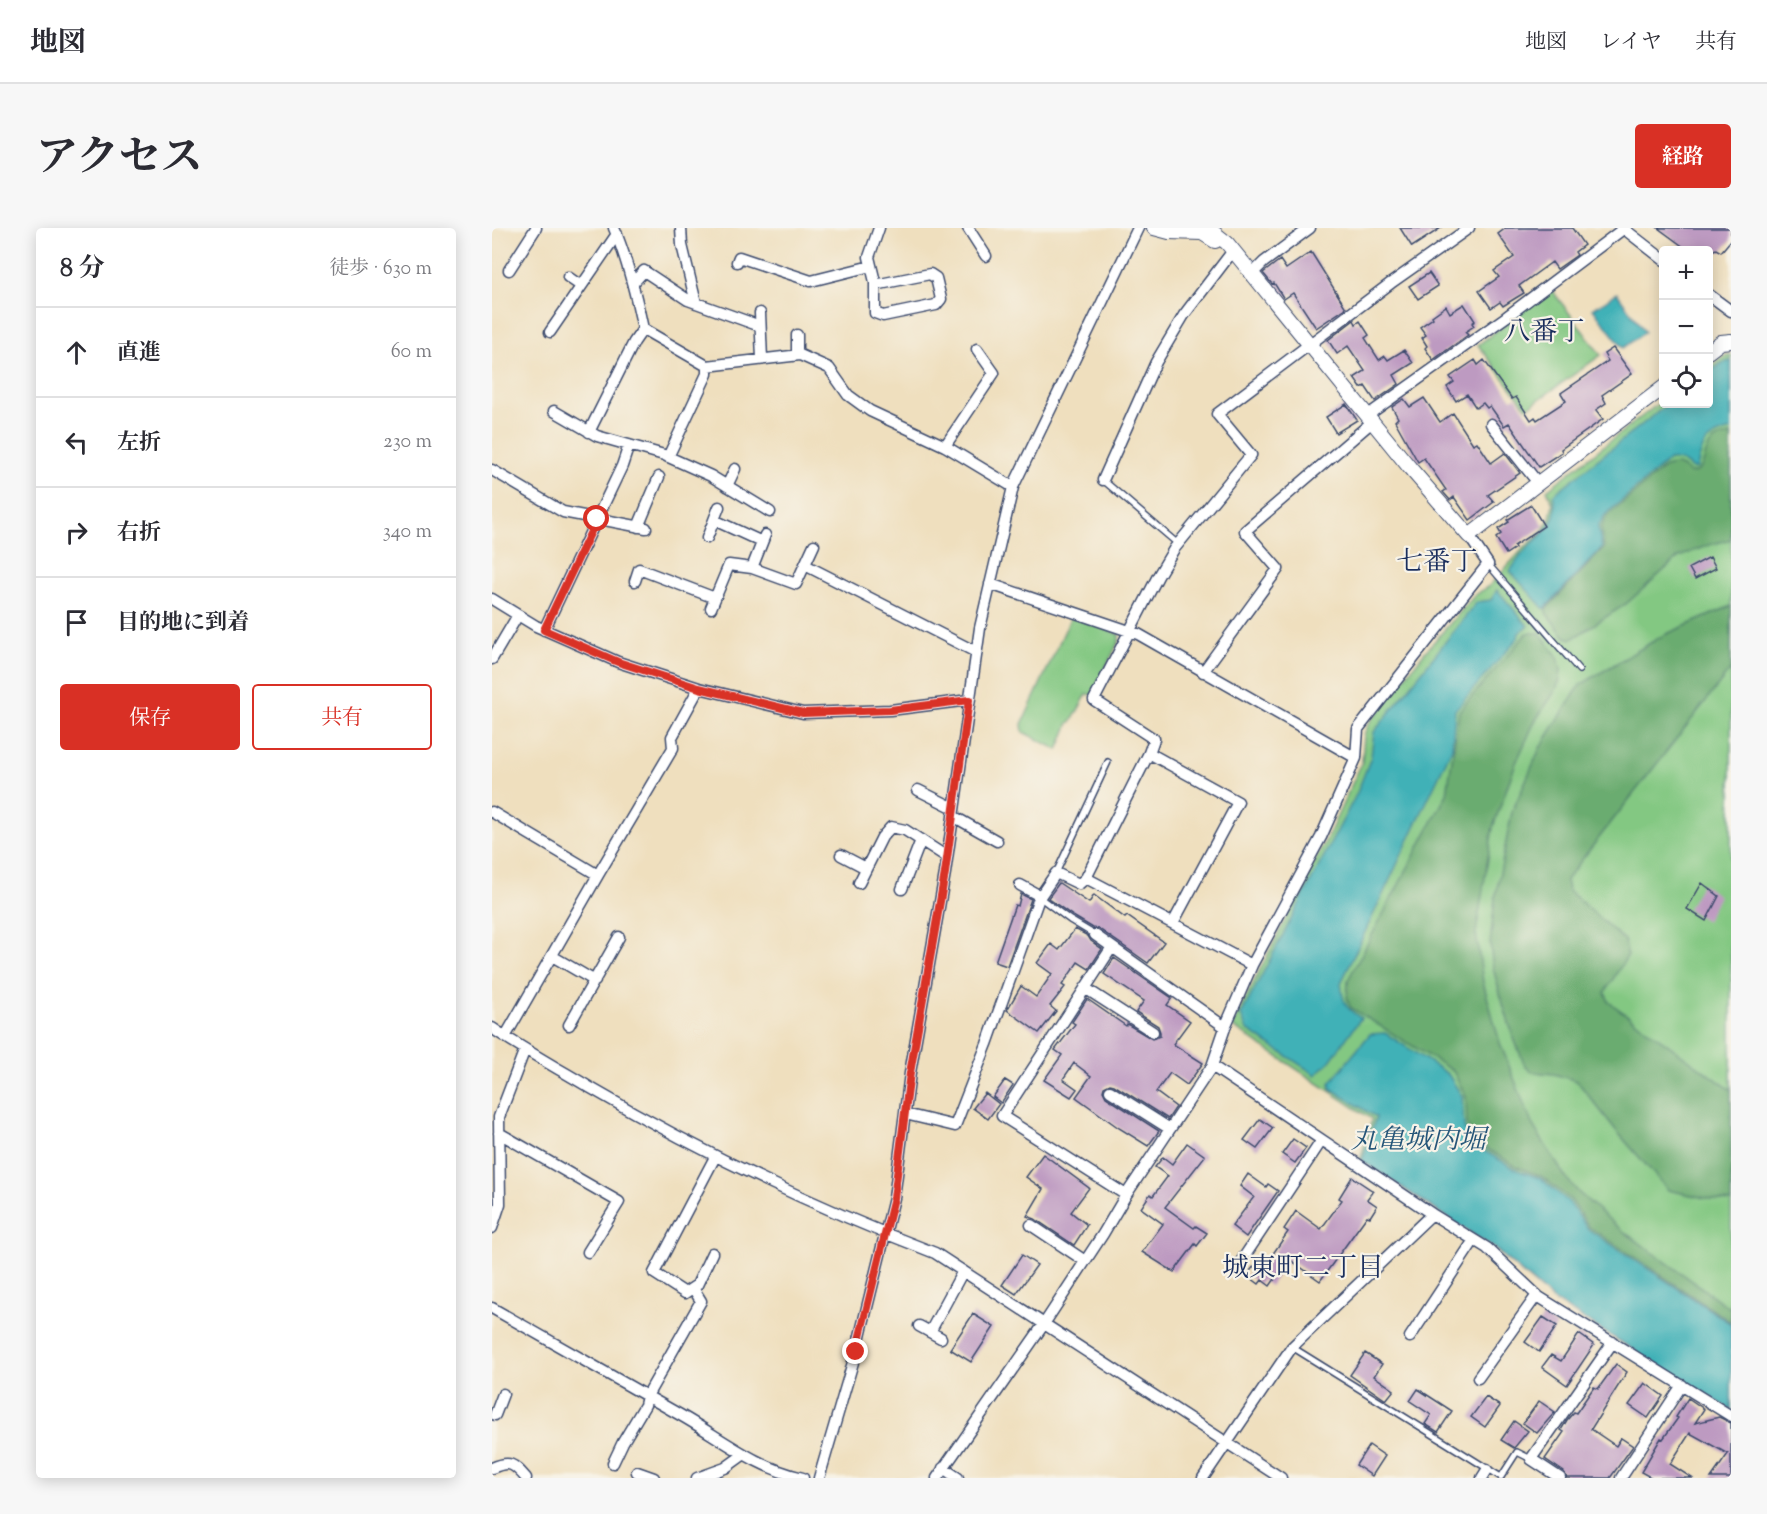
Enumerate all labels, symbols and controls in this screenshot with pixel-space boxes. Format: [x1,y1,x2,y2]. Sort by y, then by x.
text: 地図 [30,24,86,64]
text: 地図 [1525,28,1567,58]
text: レイヤ [1600,28,1662,58]
text: 共有 [1695,28,1737,58]
button: 経路 [1635,124,1731,188]
text: アクセス [36,130,203,190]
map controls [1659,246,1713,408]
button: + [1659,246,1713,300]
text: 8 分 [60,251,105,288]
text: 徒歩 · 630 m [329,255,432,284]
button: − [1659,300,1713,354]
district label: 八番丁 [1504,314,1585,353]
icon: ahead [60,336,93,369]
text: 直進 [117,338,161,370]
text: 60 m [391,338,432,367]
button: locate [1659,354,1713,408]
icon: left [60,426,93,459]
text: 左折 [117,428,161,460]
text: 230 m [383,428,432,457]
route start [583,505,609,531]
icon: right [60,516,93,549]
text: 右折 [117,518,161,550]
text: 340 m [383,518,432,547]
district label: 七番丁 [1397,544,1478,583]
icon: arrive [60,606,93,639]
text: 目的地に到着 [117,608,249,640]
button: 保存 [60,684,240,750]
button: 共有 [252,684,432,750]
water label: 丸亀城内堀 [1351,1122,1489,1161]
district label: 城東町二丁目 [1222,1250,1384,1289]
route end [842,1338,868,1364]

